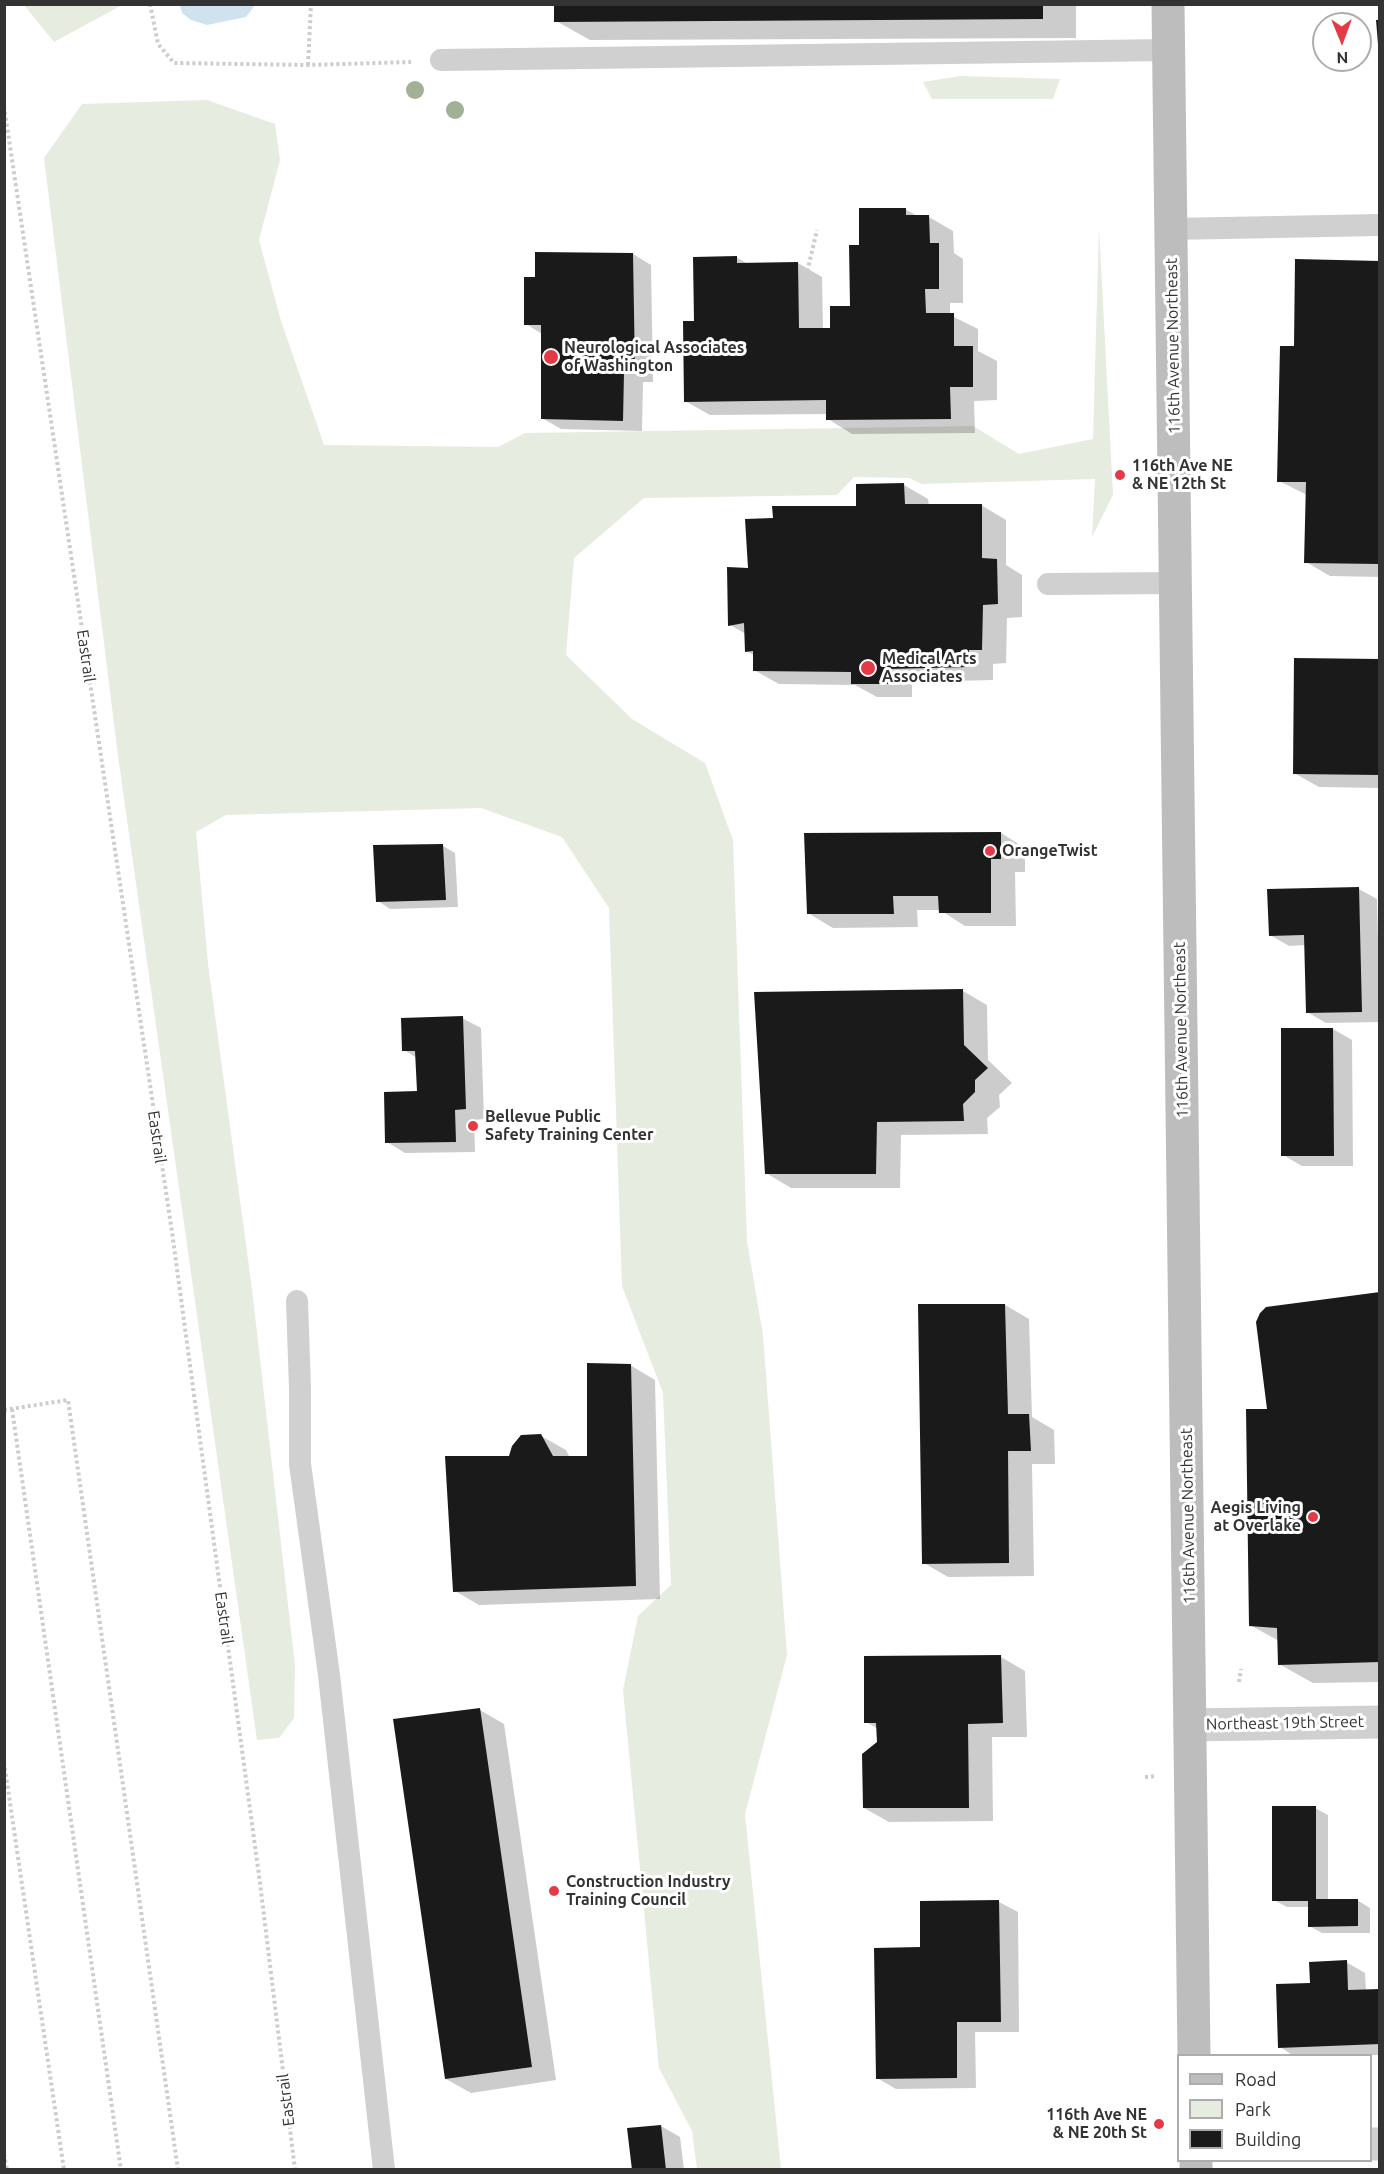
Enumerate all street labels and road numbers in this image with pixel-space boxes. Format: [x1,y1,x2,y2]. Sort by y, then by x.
street label: 116th Avenue Northeast [1162,258,1184,434]
street label: Eastrail [73,629,99,683]
street label: 116th Avenue Northeast [1170,942,1192,1118]
street label: Eastrail [144,1110,170,1164]
street label: 116th Avenue Northeast [1177,1428,1199,1604]
street label: Eastrail [211,1591,237,1645]
street label: Northeast 19th Street [1206,1712,1364,1734]
street label: Eastrail [273,2073,299,2127]

